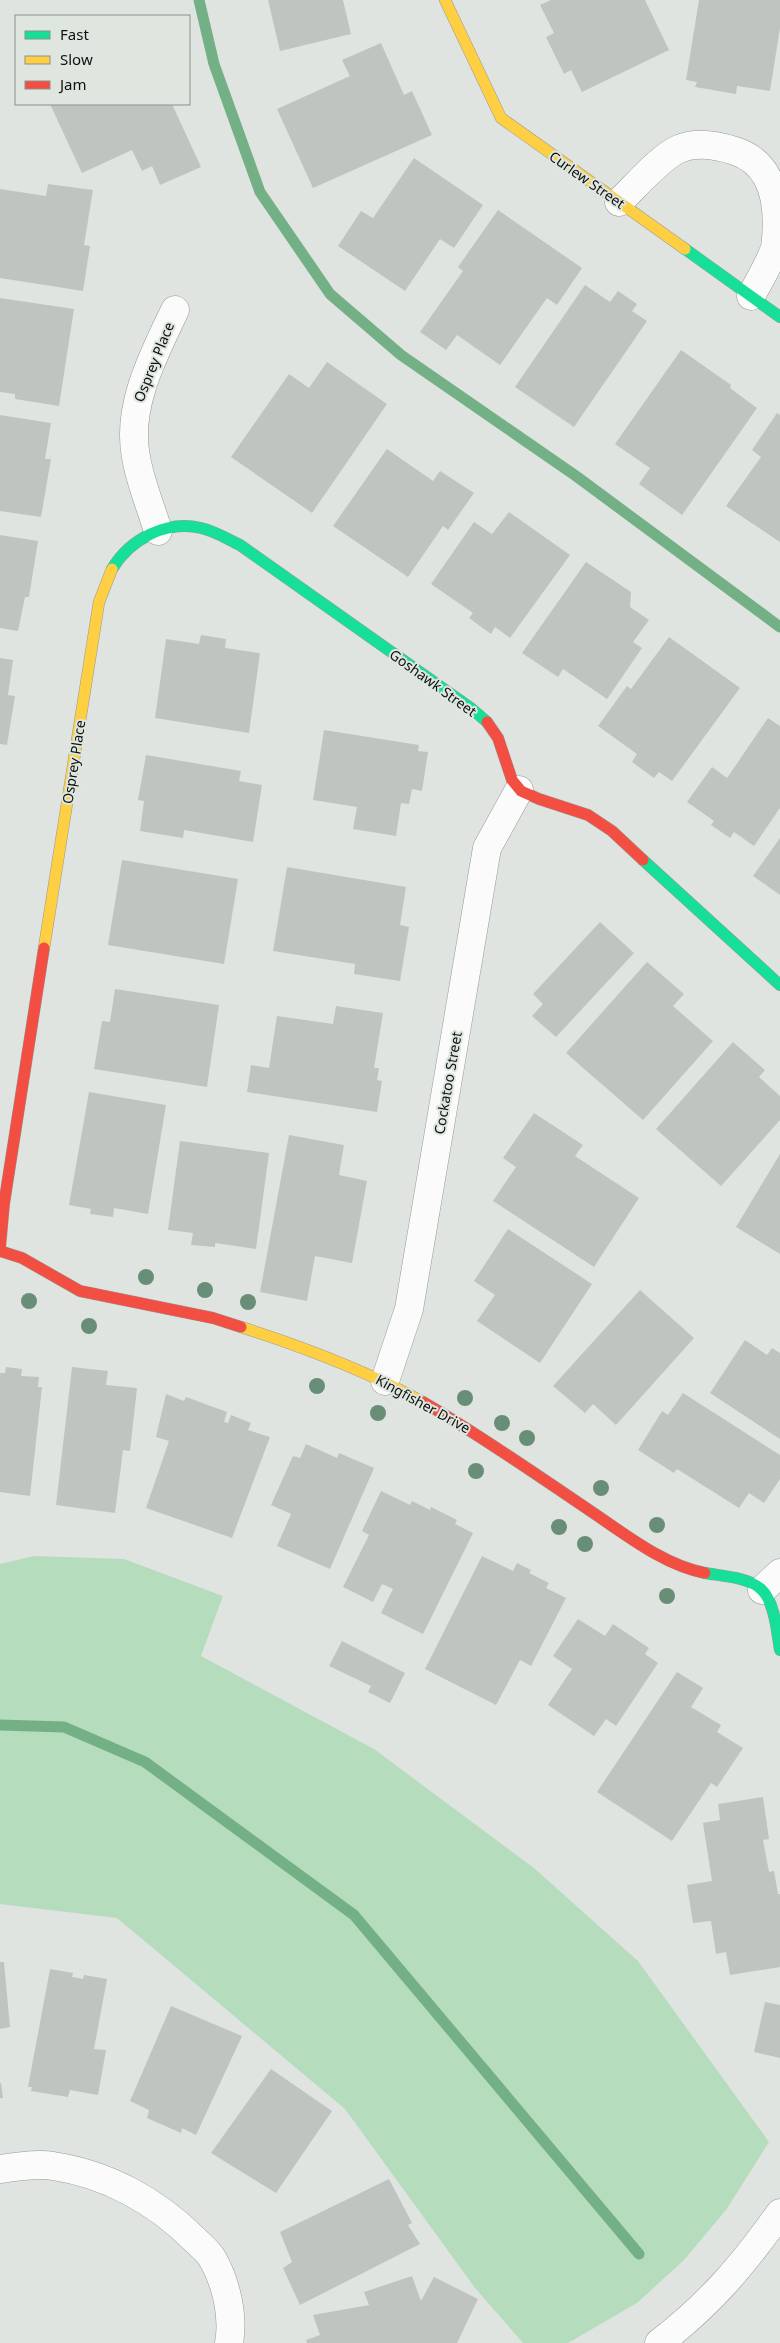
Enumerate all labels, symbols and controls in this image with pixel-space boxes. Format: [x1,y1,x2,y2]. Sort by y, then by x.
legend [15,15,190,105]
text: Fast [60,24,89,44]
text: Slow [60,49,93,69]
text: Jam [58,74,87,94]
street label: Curlew Street [546,146,629,213]
street label: Osprey Place [129,319,178,405]
street label: Goshawk Street [386,645,481,721]
street label: Osprey Place [57,719,90,805]
street label: Cockatoo Street [429,1030,466,1136]
street label: Kingfisher Drive [373,1370,474,1437]

